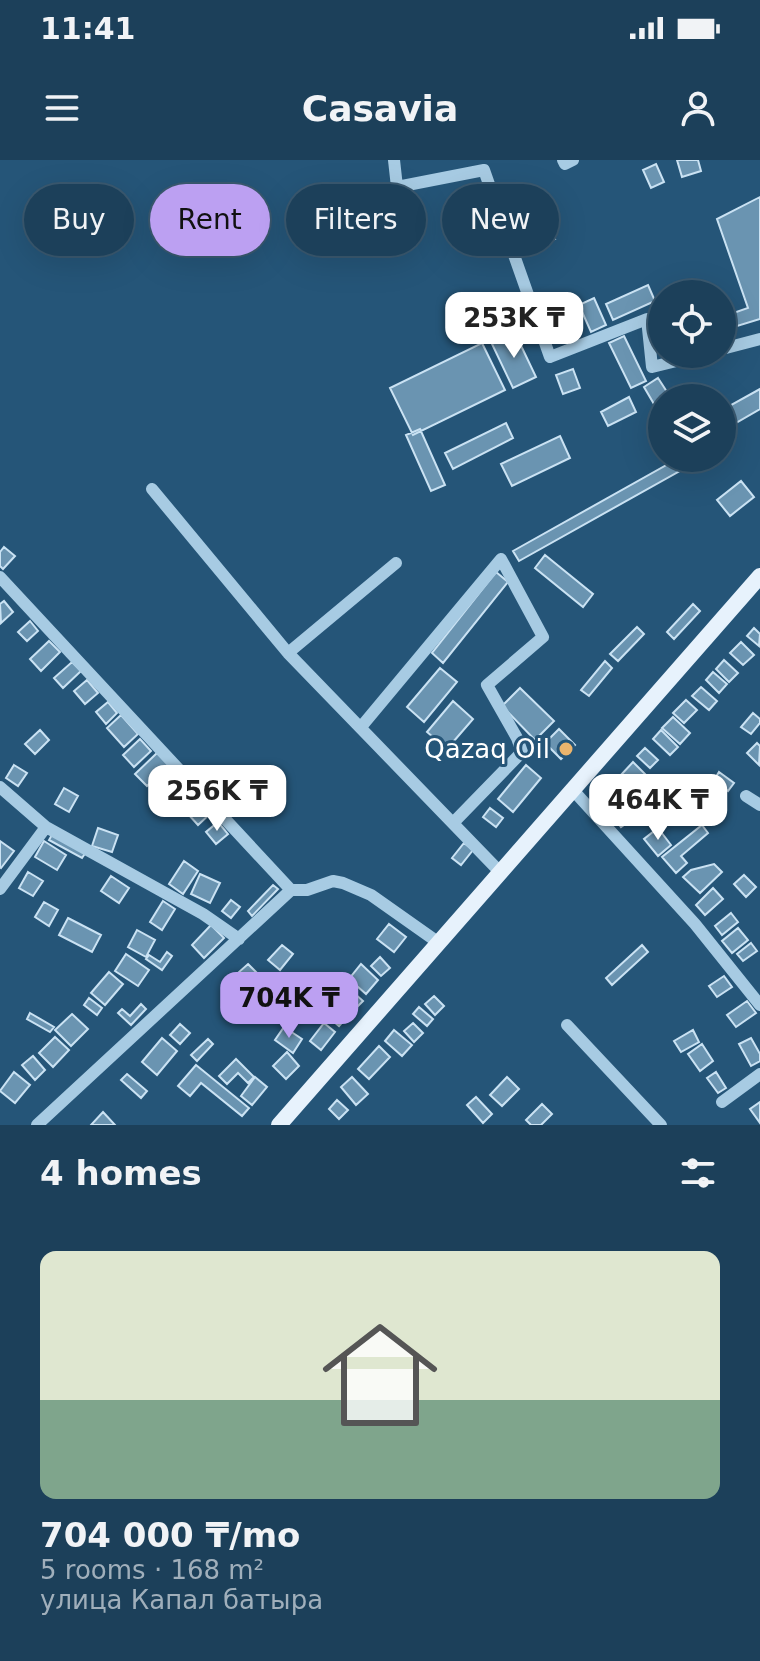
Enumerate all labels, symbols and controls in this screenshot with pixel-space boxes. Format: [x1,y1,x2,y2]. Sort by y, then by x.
text: 11:41 [40,11,136,46]
icon: menu [40,86,84,130]
icon: person [676,86,720,130]
text: Casavia [302,88,458,129]
chip: Buy [24,184,134,256]
chip: Rent [150,184,270,256]
chip: Filters [286,184,426,256]
chip: New [442,184,559,256]
map controls [648,280,736,472]
button: locate [648,280,736,368]
pin: 253K ₸ [449,292,579,360]
text: 253K ₸ [463,303,565,333]
button: layers [648,384,736,472]
place label: Qazaq Oil [424,734,550,764]
marker: Qazaq Oil [557,740,575,758]
pin: 256K ₸ [152,765,282,833]
pin: 464K ₸ [593,774,723,842]
text: 256K ₸ [166,776,268,806]
text: 464K ₸ [607,785,709,815]
pin: 704K ₸ [224,972,354,1040]
text: 704K ₸ [238,983,340,1013]
icon: filters [676,1151,720,1195]
text: 4 homes [40,1153,202,1193]
icon: home [308,1303,452,1447]
text: 704 000 ₸/mo [40,1515,300,1555]
text: 5 rooms · 168 m² [40,1555,264,1585]
text: улица Капал батыра [40,1585,323,1615]

